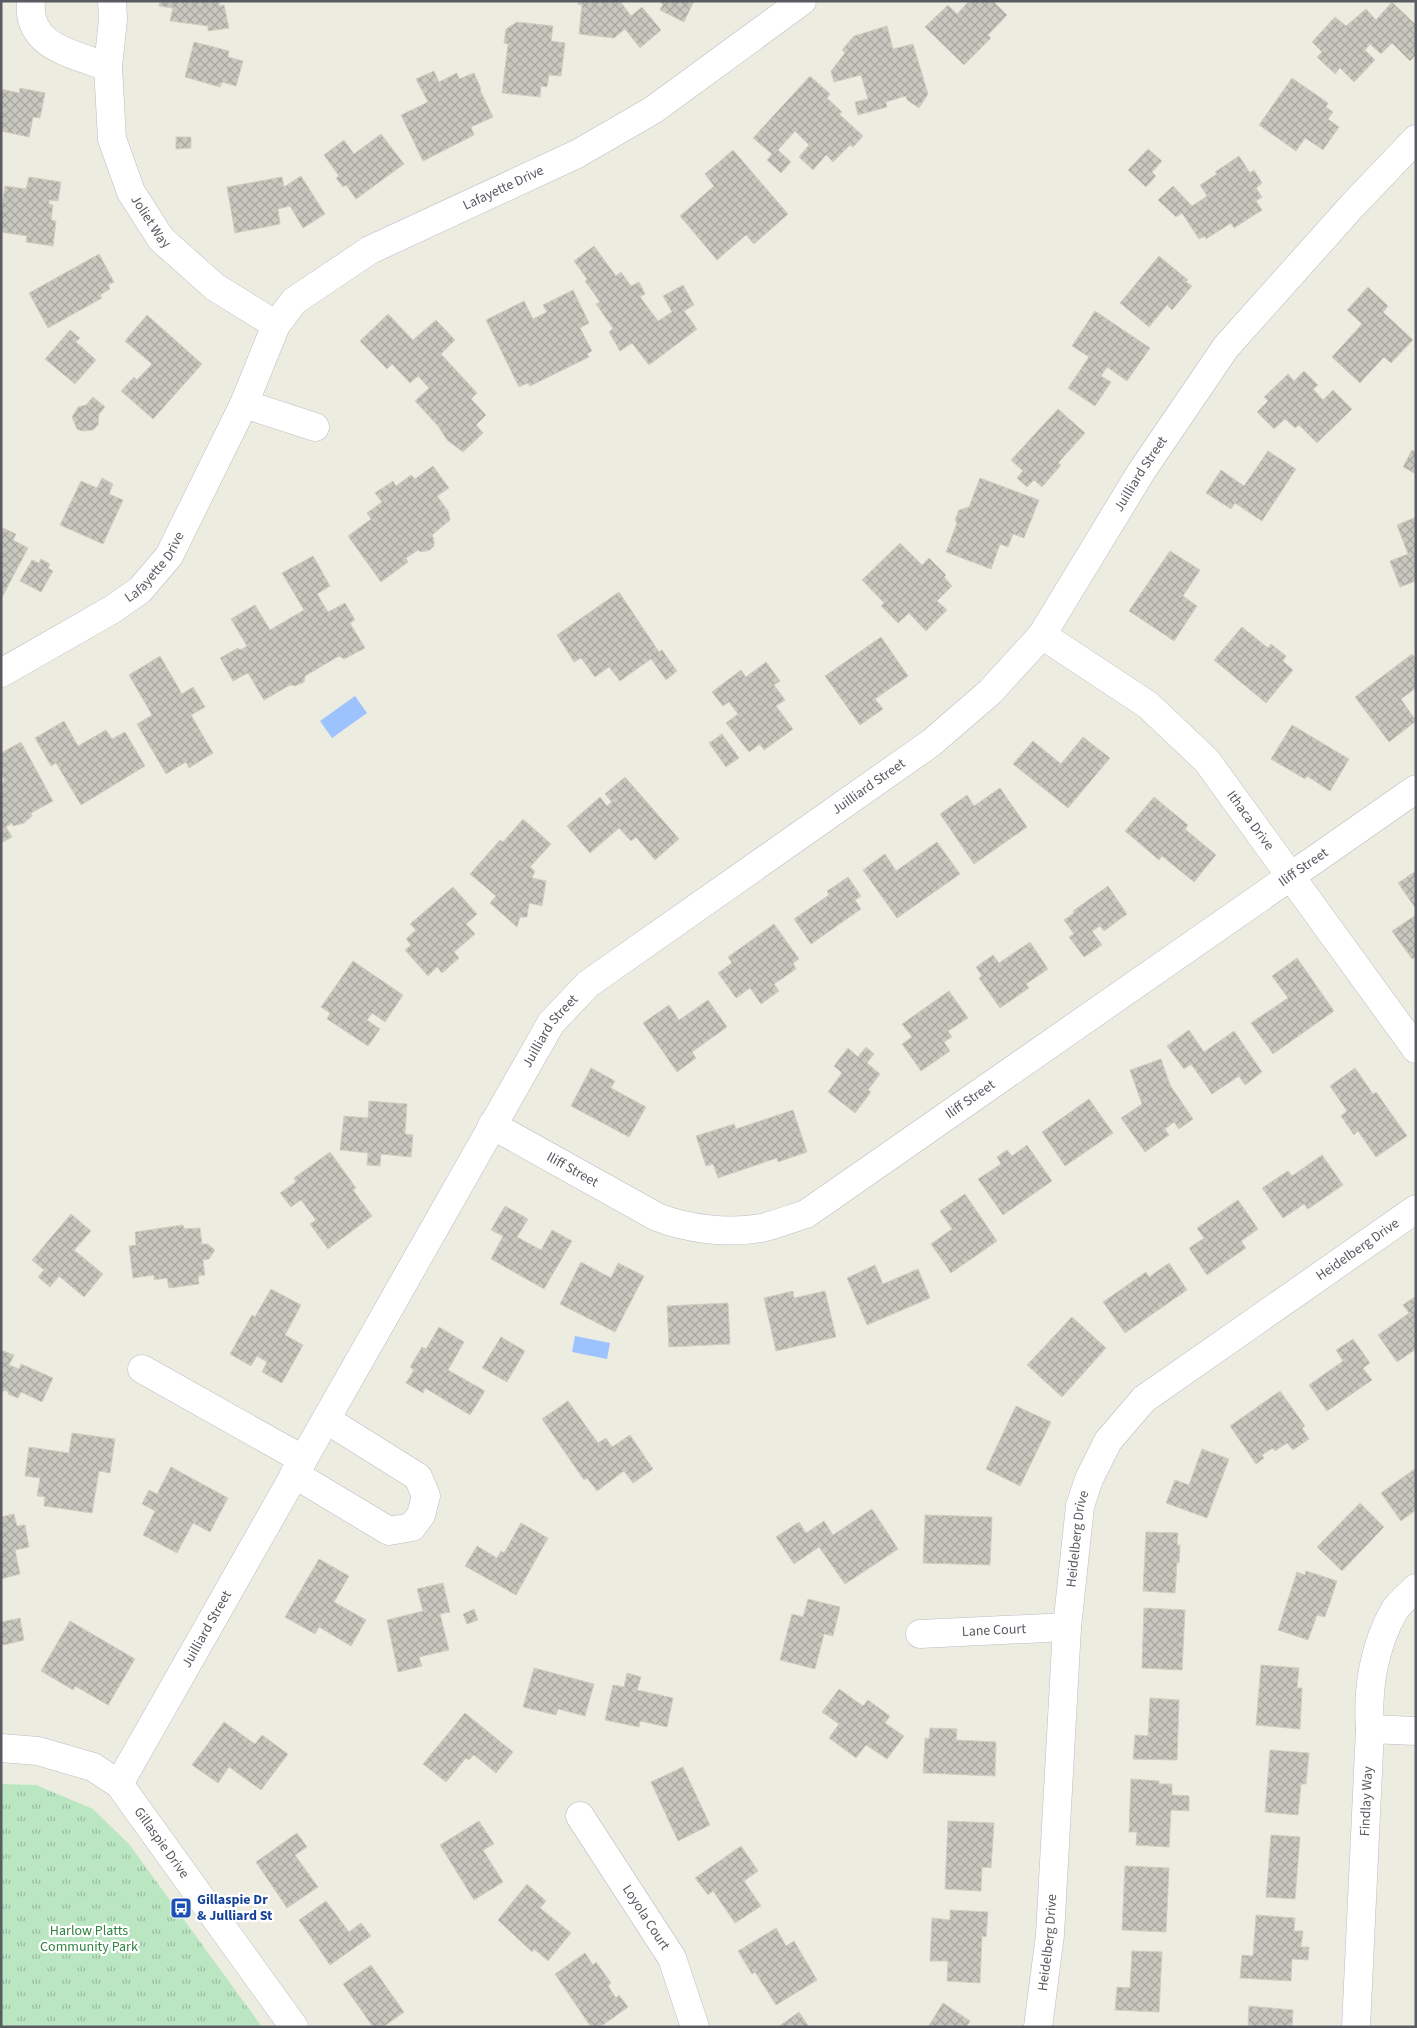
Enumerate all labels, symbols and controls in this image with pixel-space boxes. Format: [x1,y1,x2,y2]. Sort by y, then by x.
street label: Lafayette Drive [460,161,547,216]
street label: Joliet Way [126,191,175,253]
street label: Juilliard Street [1109,432,1173,516]
street label: Lafayette Drive [121,528,189,608]
street label: Juilliard Street [828,754,910,820]
street label: Ithaca Drive [1222,787,1279,855]
street label: Iliff Street [1274,843,1333,892]
street label: Juilliard Street [518,990,583,1071]
street label: Iliff Street [941,1075,999,1124]
street label: Iliff Street [543,1147,602,1192]
street label: Heidelberg Drive [1312,1214,1404,1286]
street label: Heidelberg Drive [1061,1488,1095,1588]
street label: Juilliard Street [177,1587,237,1671]
street label: Lane Court [961,1619,1027,1642]
street label: Findlay Way [1355,1765,1378,1837]
street label: Gillaspie Drive [129,1803,194,1883]
street label: Loyola Court [617,1881,675,1954]
place label: Gillaspie Dr & Julliard St [197,1890,273,1926]
street label: Heidelberg Drive [1033,1893,1062,1992]
bus stop icon: Gillaspie Dr & Julliard St [169,1896,193,1920]
park label: Harlow Platts Community Park [40,1921,138,1957]

